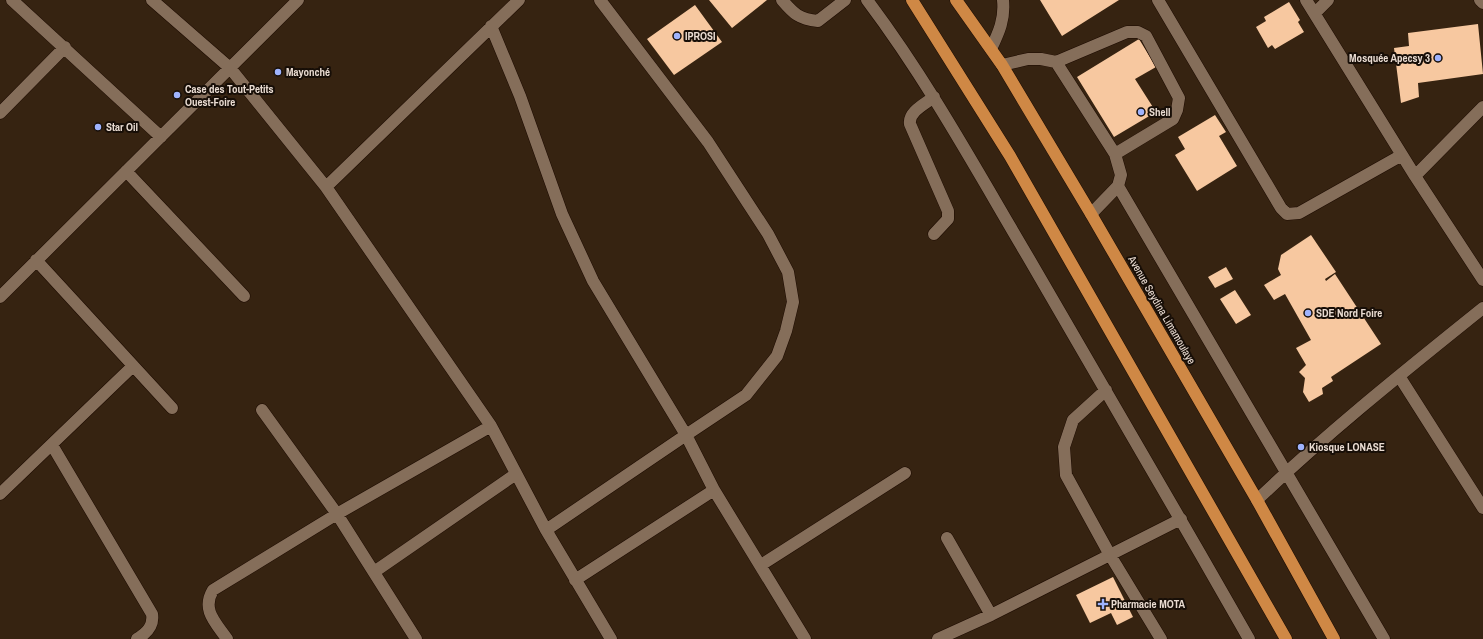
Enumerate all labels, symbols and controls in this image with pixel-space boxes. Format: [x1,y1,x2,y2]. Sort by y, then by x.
place label: IPROSI [685,29,716,43]
marker: IPROSI [672,31,682,41]
place label: Mosquée Apecsy 3 [1349,51,1430,65]
marker: Mosquée Apecsy 3 [1433,53,1443,63]
place label: Mayonché [286,65,330,79]
marker: Mayonché [273,67,283,77]
place label: Case des Tout-Petits Ouest-Foire [185,82,274,109]
marker: Case des Tout-Petits Ouest-Foire [172,90,182,100]
place label: Shell [1149,105,1171,119]
marker: Shell [1136,107,1146,117]
place label: Star Oil [106,120,138,134]
marker: Star Oil [93,122,103,132]
street label: Avenue Seydina Limamoulaye [1125,253,1199,367]
place label: SDE Nord Foire [1316,306,1382,320]
marker: SDE Nord Foire [1303,308,1313,318]
place label: Kiosque LONASE [1309,440,1385,454]
marker: Kiosque LONASE [1296,442,1306,452]
place label: Pharmacie MOTA [1111,597,1186,611]
marker: Pharmacie MOTA [1098,599,1108,609]

